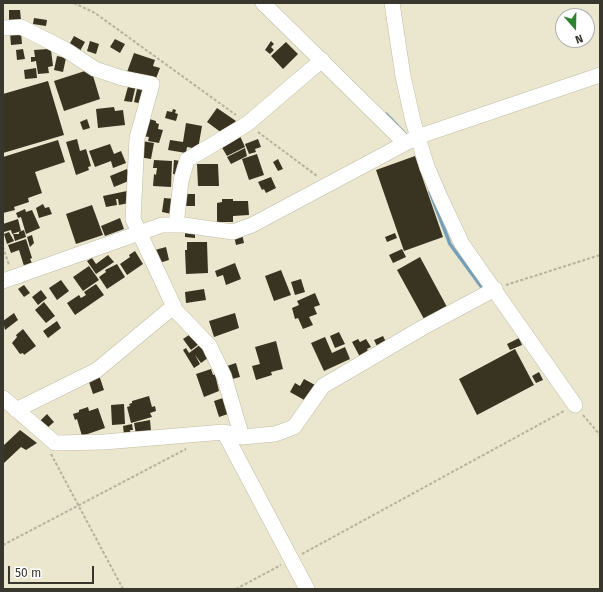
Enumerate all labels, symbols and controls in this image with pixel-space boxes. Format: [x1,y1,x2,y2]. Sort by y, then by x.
north arrow [555,8,595,48]
text: N [573,31,585,46]
scale bar [10,558,96,584]
text: 50 m [15,566,41,580]

